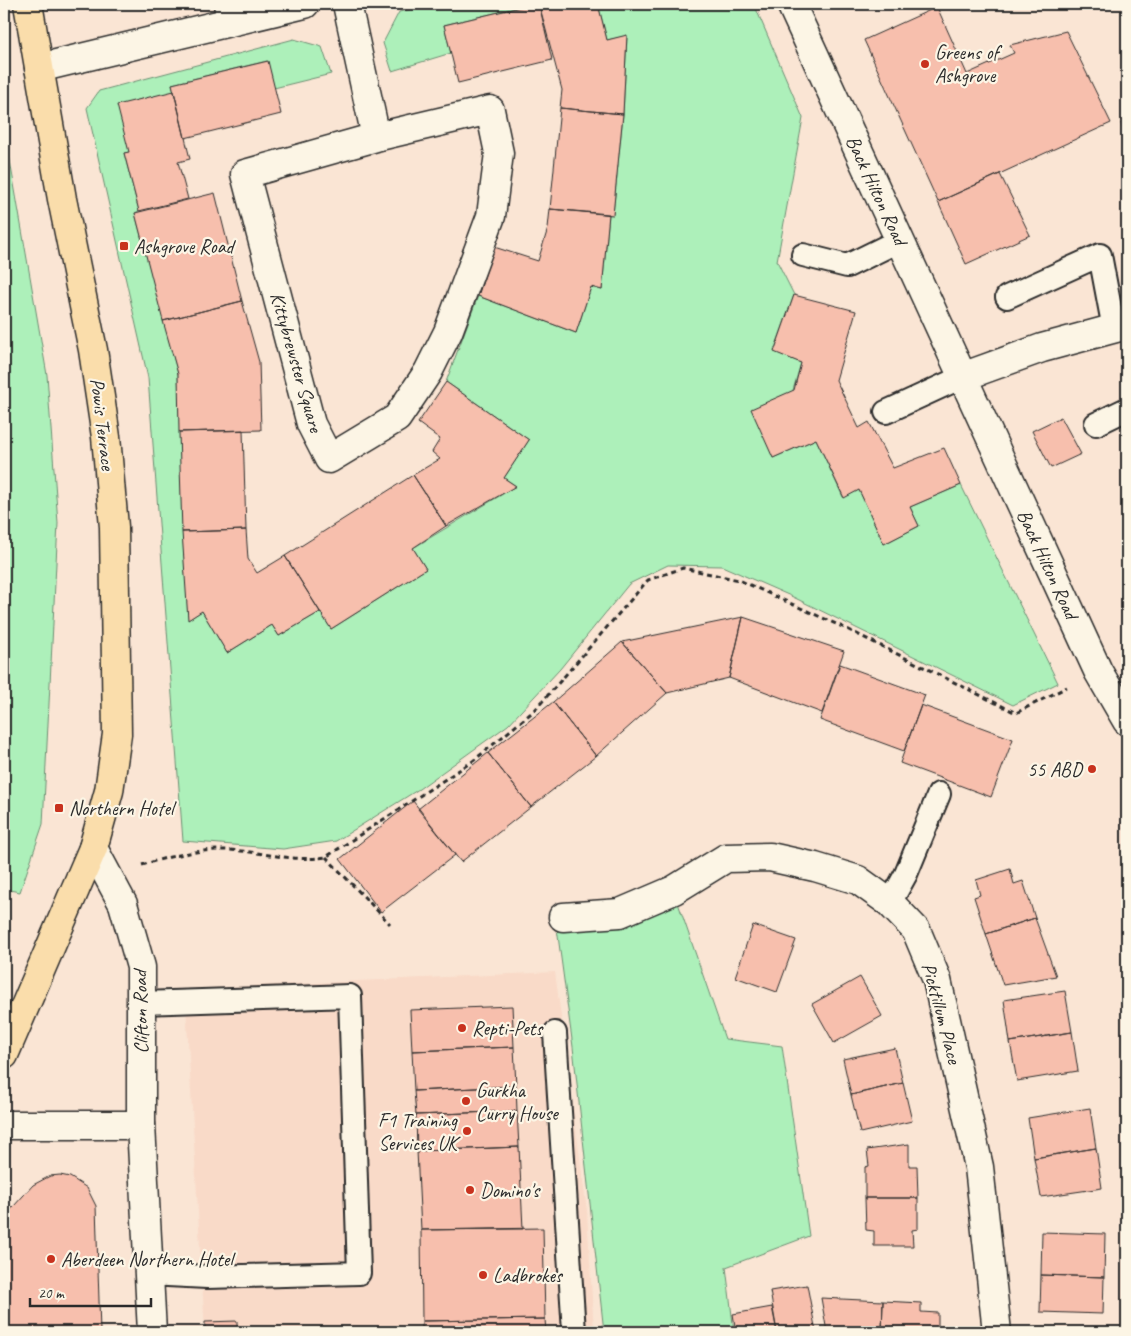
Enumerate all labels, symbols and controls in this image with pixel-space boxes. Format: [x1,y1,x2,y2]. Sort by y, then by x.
place label: Greens of Ashgrove [935,40,1003,88]
marker: Greens of Ashgrove [919,58,931,70]
street label: Back Hilton Road [840,132,914,252]
place label: Ashgrove Road [134,234,236,259]
marker: Ashgrove Road [118,240,130,252]
street label: Kittybrewster Square [265,289,329,436]
street label: Powis Terrace [84,377,121,473]
street label: Back Hilton Road [1011,506,1085,626]
place label: 55 ABD [1027,757,1083,782]
marker: 55 ABD [1086,763,1098,775]
place label: Northern Hotel [69,796,177,821]
marker: Northern Hotel [53,802,65,814]
street label: Picktillum Place [916,960,967,1068]
street label: Clifton Road [127,967,154,1054]
place label: Repti-Pets [472,1016,544,1041]
marker: Repti-Pets [456,1022,468,1034]
place label: Gurkha Curry House [476,1078,559,1126]
marker: Gurkha Curry House [460,1095,472,1107]
place label: F1 Training Services UK [378,1108,461,1156]
marker: F1 Training Services UK [461,1125,473,1137]
place label: Domino's [480,1178,541,1203]
marker: Domino's [464,1184,476,1196]
place label: Aberdeen Northern Hotel [61,1247,236,1272]
marker: Aberdeen Northern Hotel [45,1253,57,1265]
place label: Ladbrokes [493,1263,564,1288]
marker: Ladbrokes [477,1269,489,1281]
scale bar [30,1276,151,1308]
text: 20 m [38,1284,65,1303]

